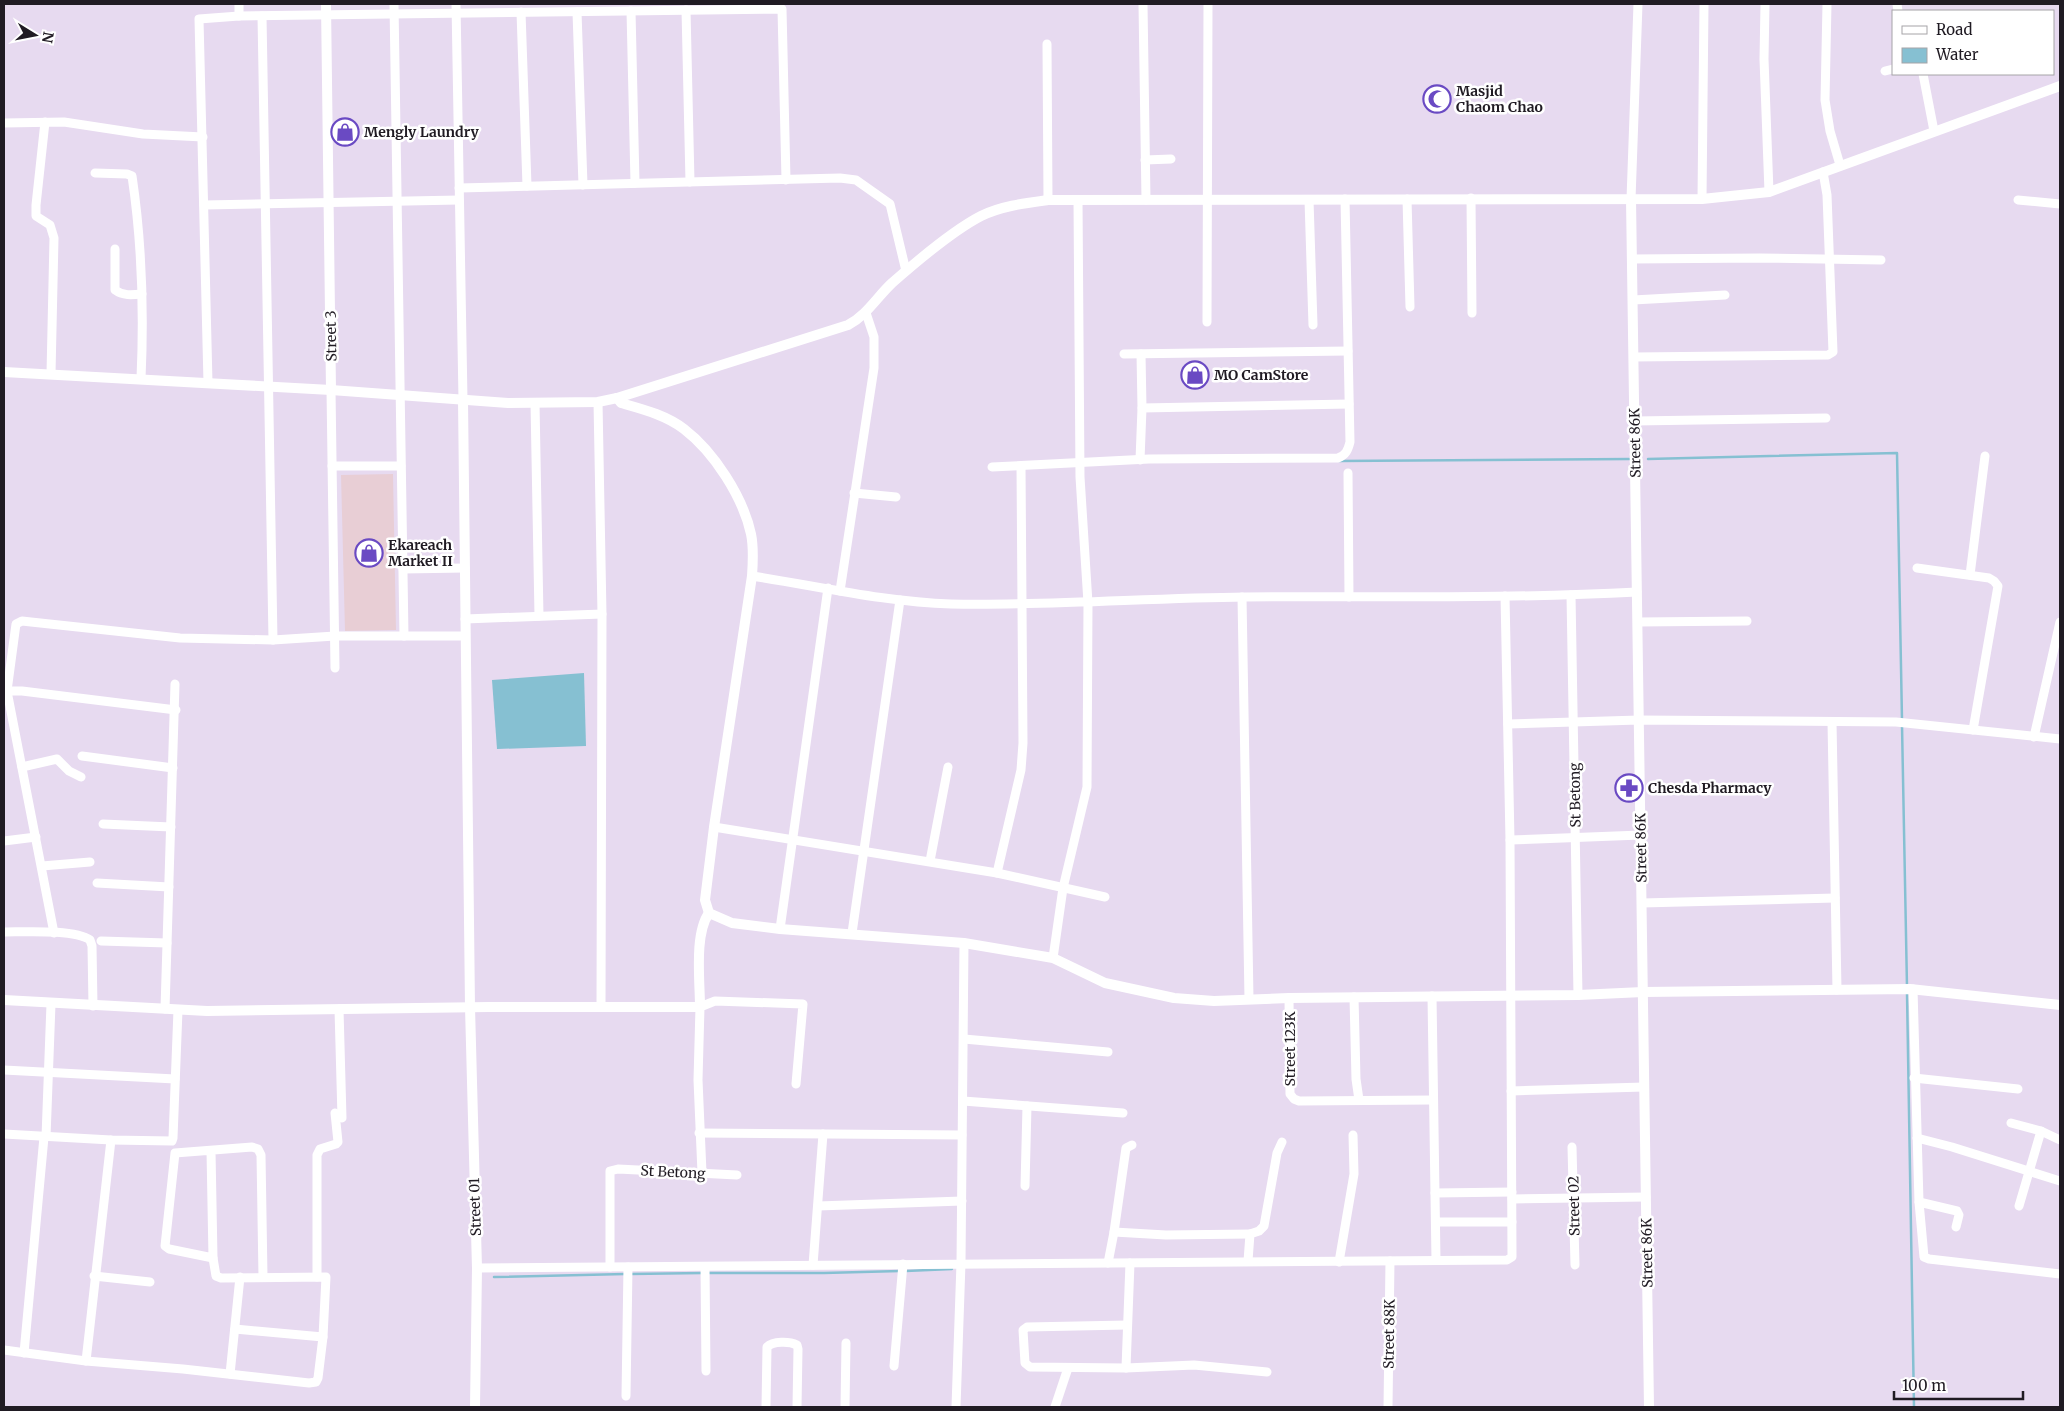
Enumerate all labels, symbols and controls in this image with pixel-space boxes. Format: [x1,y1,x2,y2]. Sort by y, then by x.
north arrow [10,10,60,60]
legend [1892,10,2054,75]
text: Road [1936,20,1972,39]
text: N [38,30,58,44]
text: Water [1935,45,1979,64]
place label: Masjid Chaom Chao [1456,82,1543,116]
mosque icon: Masjid Chaom Chao [1422,84,1452,114]
shop icon: Mengly Laundry [330,117,360,147]
place label: Mengly Laundry [364,123,480,141]
street label: Street 3 [322,310,340,362]
shop icon: MO CamStore [1180,360,1210,390]
place label: MO CamStore [1214,366,1309,384]
street label: Street 86K [1625,407,1645,478]
place label: Ekareach Market II [388,536,453,570]
shop icon: Ekareach Market II [354,538,384,568]
street label: St Betong [1565,762,1585,828]
pharmacy icon: Chesda Pharmacy [1614,773,1644,803]
place label: Chesda Pharmacy [1648,779,1772,797]
street label: Street 86K [1631,812,1651,883]
street label: Street 123K [1281,1011,1299,1086]
street label: St Betong [640,1161,706,1183]
street label: Street 02 [1564,1176,1584,1236]
street label: Street 01 [465,1178,485,1236]
street label: Street 86K [1637,1217,1657,1288]
street label: Street 88K [1379,1298,1399,1369]
scale bar [1894,1368,2023,1400]
text: 100 m [1902,1376,1946,1395]

